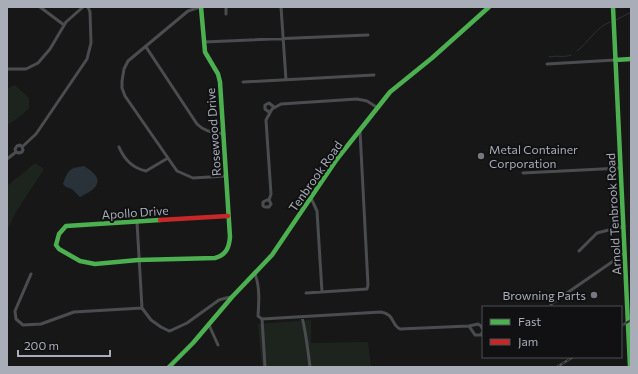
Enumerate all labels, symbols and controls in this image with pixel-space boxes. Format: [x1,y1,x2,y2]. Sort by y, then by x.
street label: Rosewood Drive [203,87,223,177]
street label: Tenbrook Road [286,138,345,214]
place label: Metal Container Corporation [489,142,578,170]
marker: Metal Container Corporation [476,151,486,161]
street label: Arnold Tenbrook Road [603,153,623,275]
street label: Apollo Drive [101,203,169,221]
place label: Browning Parts [502,288,586,302]
marker: Browning Parts [589,290,599,300]
legend [482,306,622,358]
text: Fast [518,314,541,328]
scale bar [18,332,110,358]
text: Jam [518,334,538,349]
text: 200 m [24,338,59,352]

